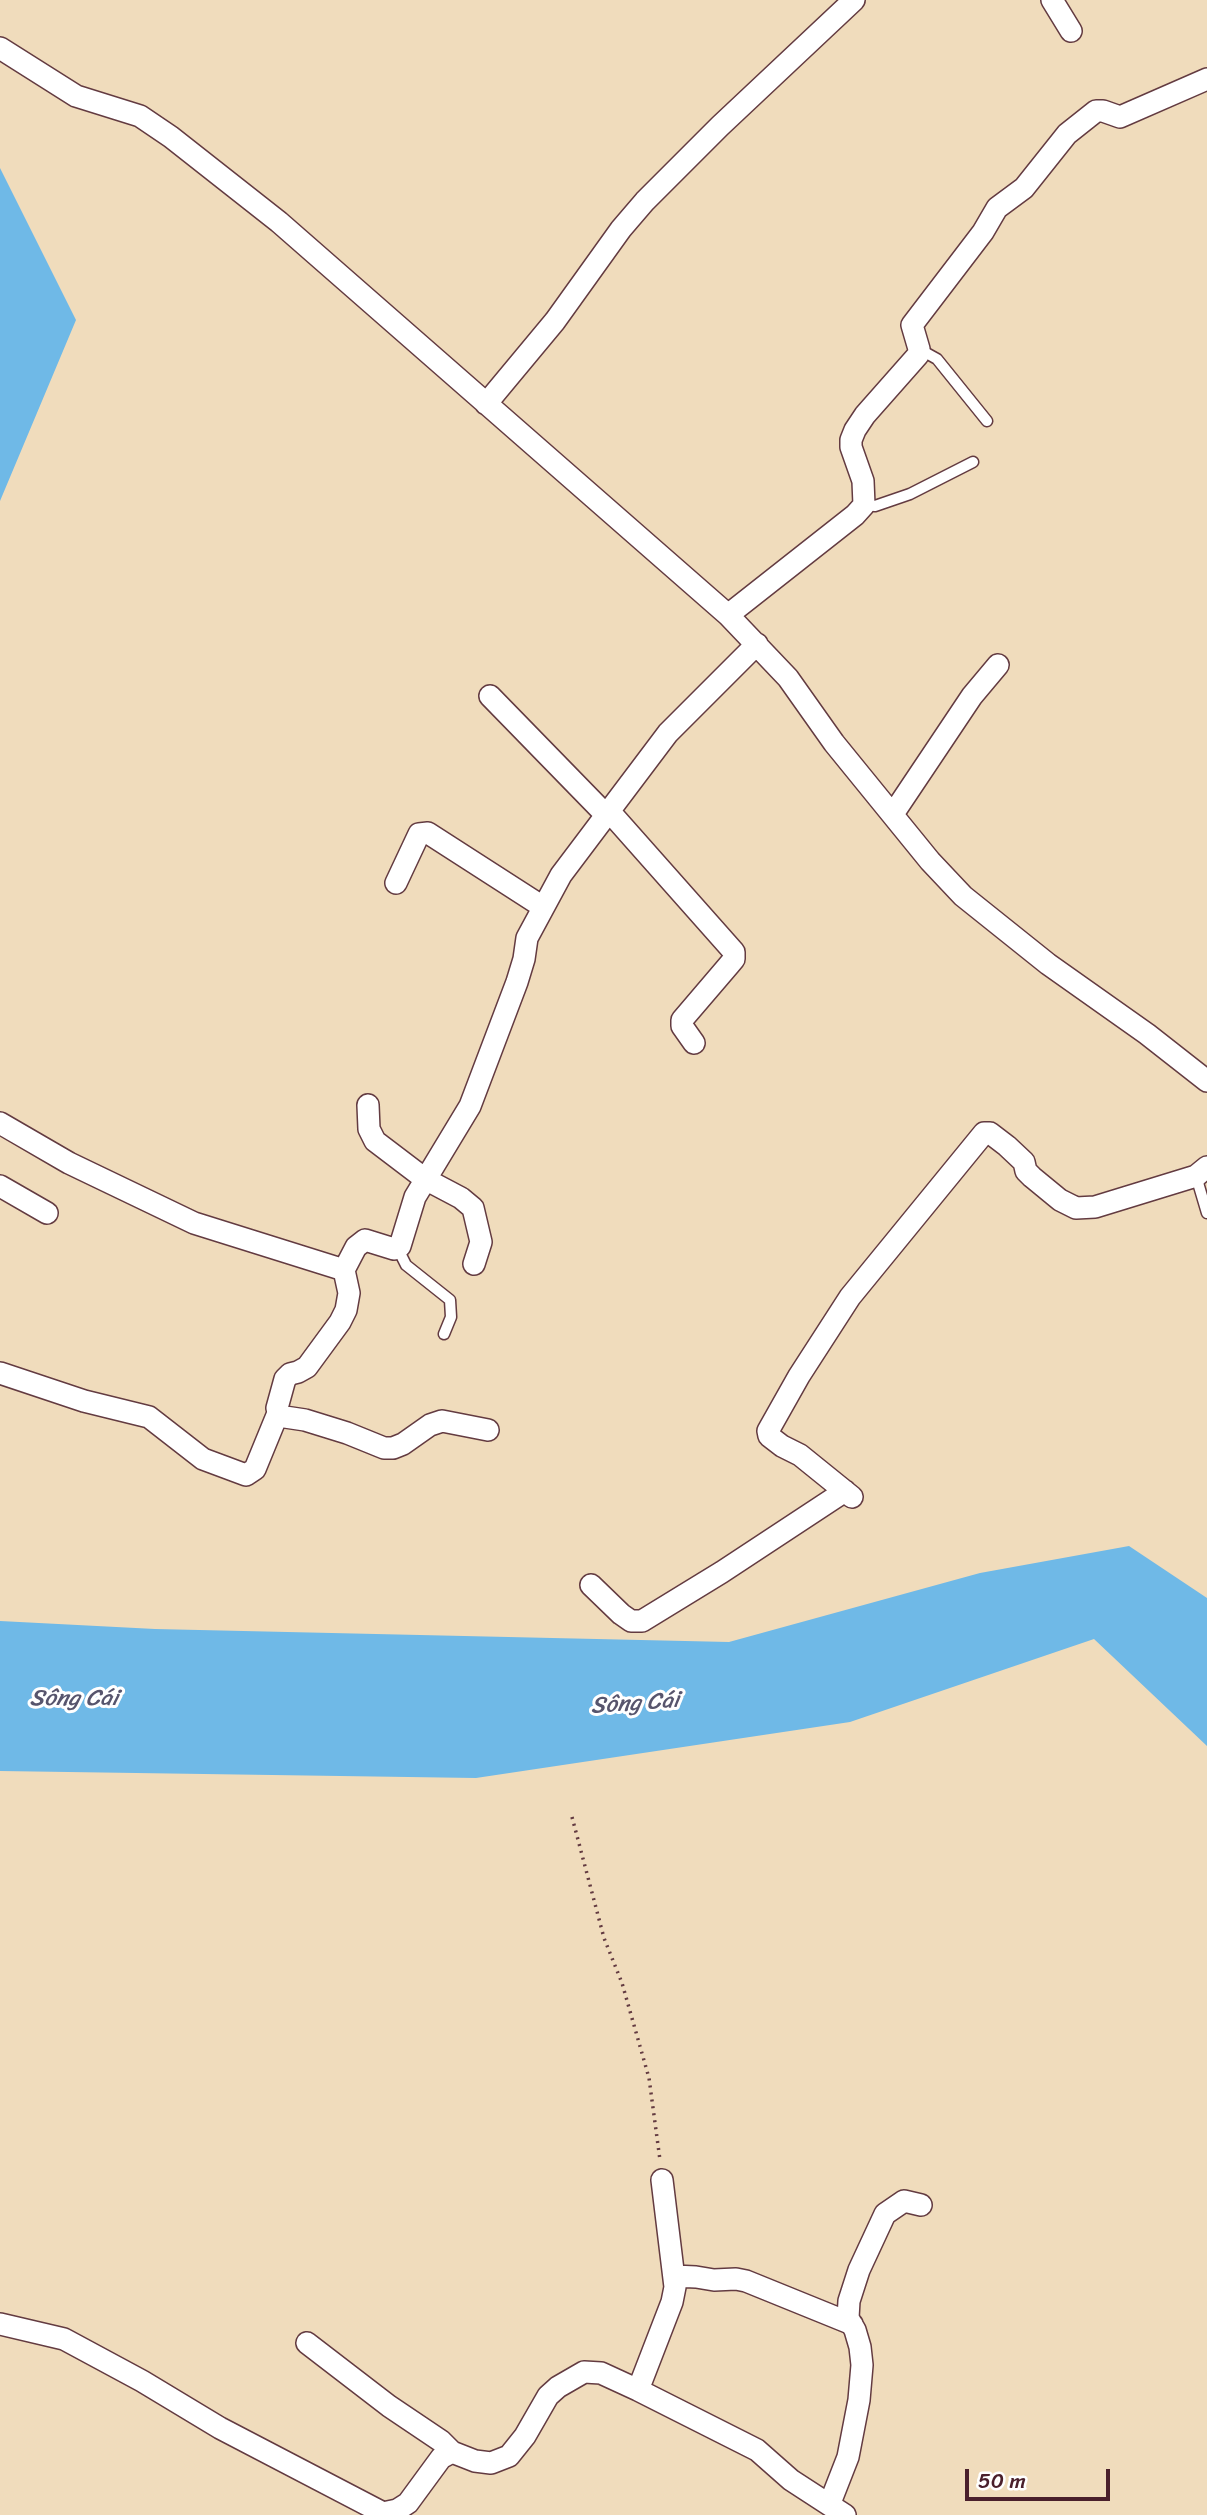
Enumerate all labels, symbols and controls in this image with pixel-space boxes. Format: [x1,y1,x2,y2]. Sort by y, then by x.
water label: Sông Cái [30,1685,118,1713]
water label: Sông Cái [590,1687,680,1721]
scale bar [969,2456,1114,2500]
text: 50 m [978,2462,1026,2500]

